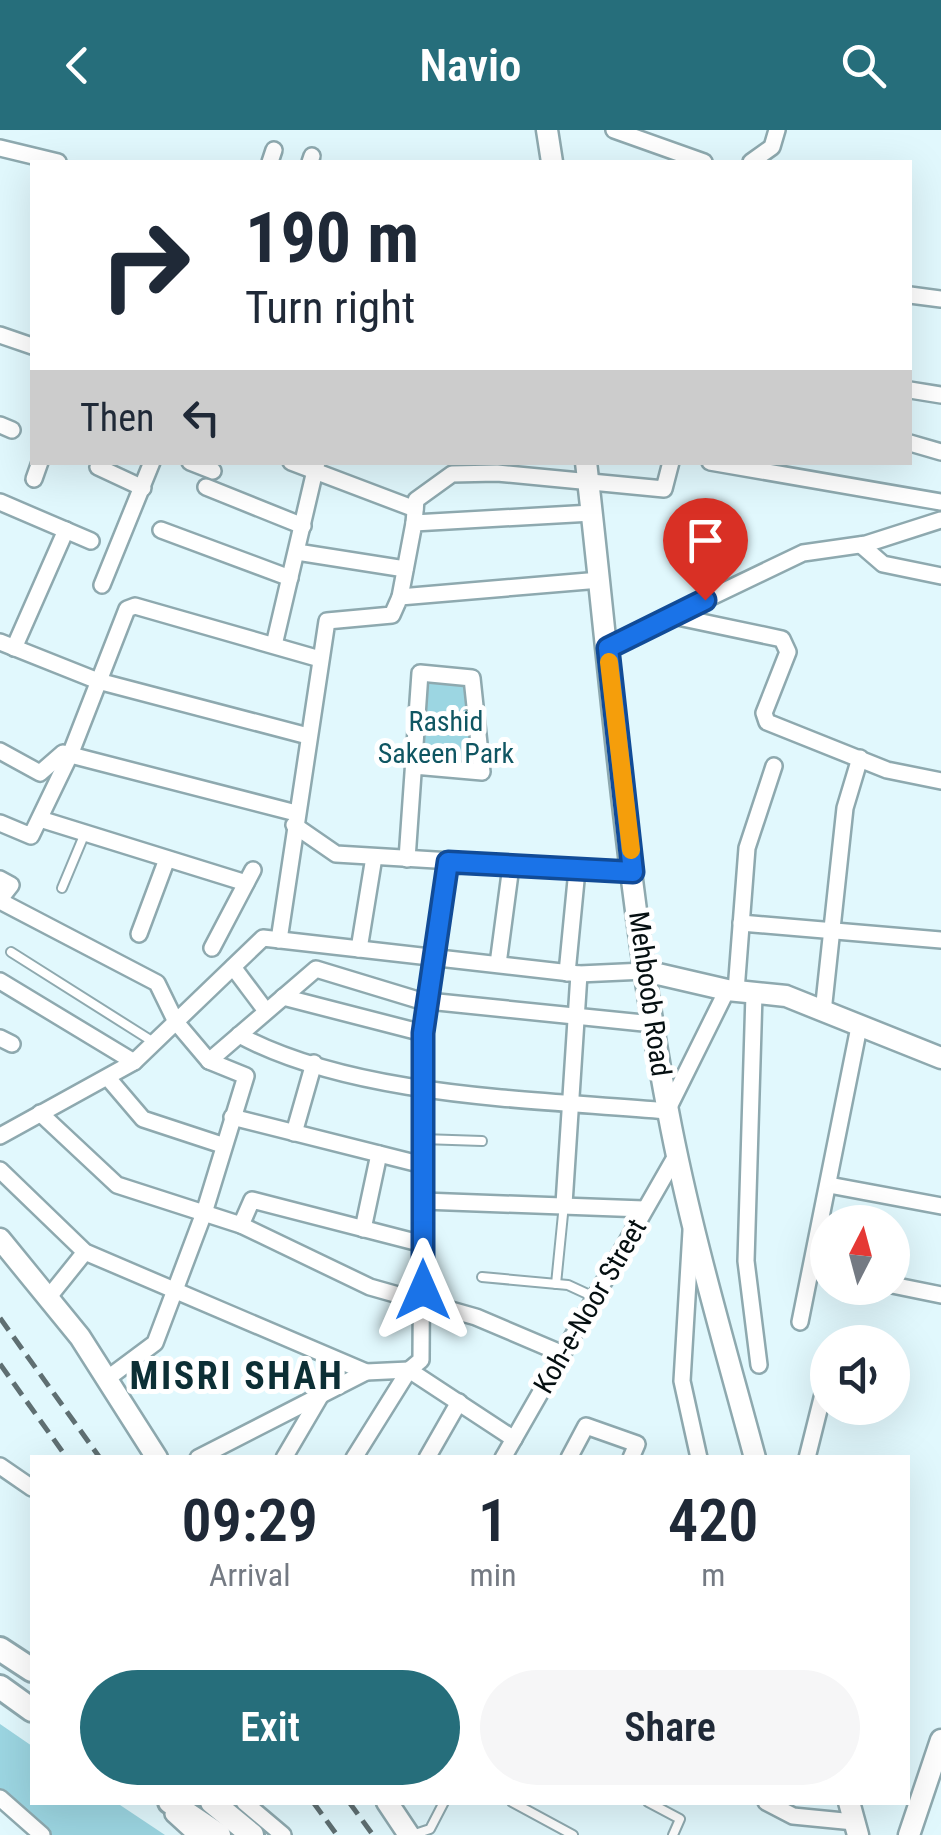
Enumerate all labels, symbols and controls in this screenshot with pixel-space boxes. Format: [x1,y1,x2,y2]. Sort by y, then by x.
icon: back [50,38,105,93]
icon: search [836,38,891,93]
text: Navio [419,39,522,92]
text: 190 m [245,197,419,279]
icon: right [80,200,210,330]
text: Turn right [245,281,415,334]
icon: left [174,390,229,445]
text: Then [80,396,154,440]
pin [663,498,748,601]
icon: arrive [678,513,733,568]
park label: Rashid Sakeen Park [378,705,515,770]
street label: Mehboob Road [622,909,678,1079]
north arrow [810,1205,910,1305]
map controls [810,1205,910,1425]
street label: Koh-e-Noor Street [527,1213,653,1399]
position arrow [371,1238,475,1342]
button: sound [810,1325,910,1425]
district label: MISRI SHAH [130,1354,344,1398]
text: 09:29 [181,1485,318,1556]
text: 1 [478,1485,508,1556]
text: 420 [668,1485,758,1556]
text: Arrival [209,1556,290,1594]
text: min [470,1556,516,1594]
text: m [701,1556,725,1594]
button: Exit [80,1670,460,1785]
button: Share [480,1670,860,1785]

